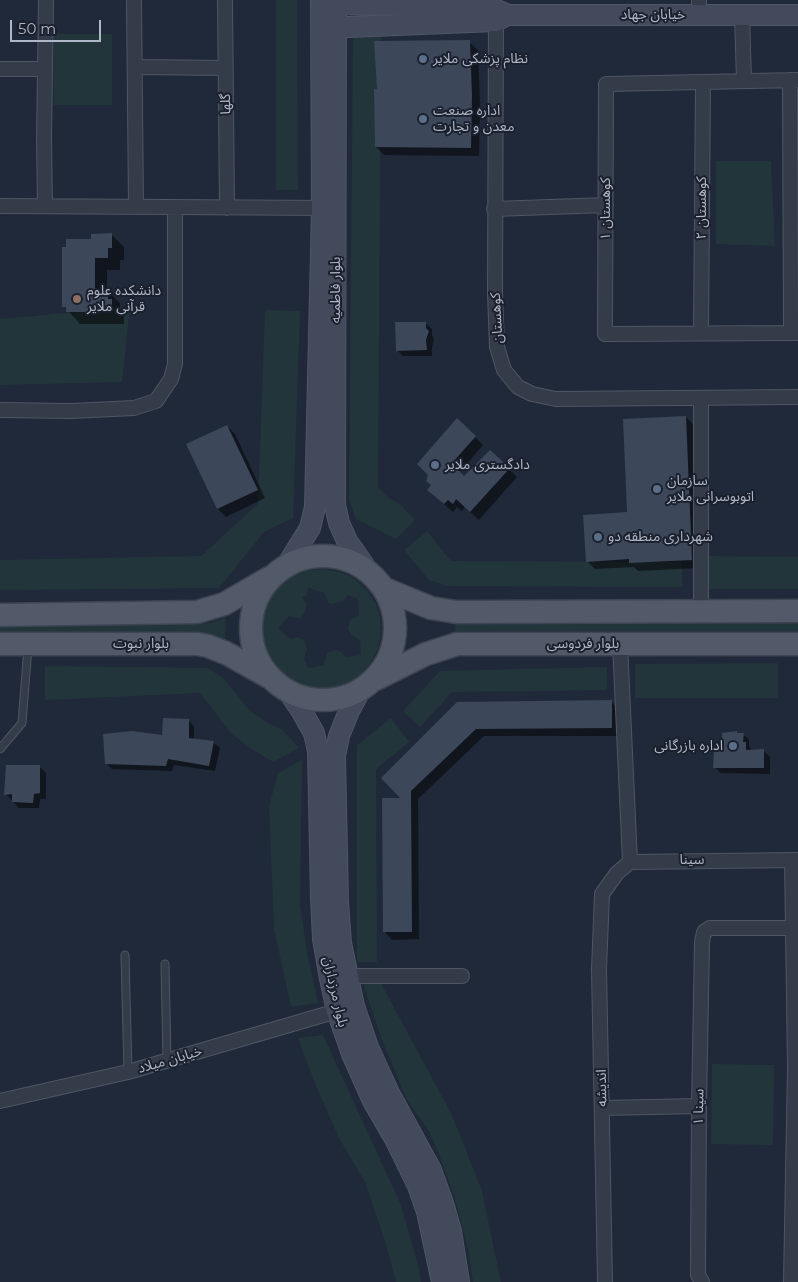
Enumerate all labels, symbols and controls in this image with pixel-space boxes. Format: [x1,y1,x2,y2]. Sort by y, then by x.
street label: خیابان جهاد [621,7,685,23]
scale bar [12,10,104,42]
text: 50 m [18,19,56,38]
place label: نظام پزشکی ملایر [433,51,528,67]
marker: نظام پزشکی ملایر [417,53,429,65]
street label: گلها [217,93,235,115]
place label: اداره صنعت معدن و تجارت [433,103,514,136]
marker: اداره صنعت معدن و تجارت [417,113,429,125]
street label: کوهستان ۲ [694,177,710,239]
street label: کوهستان ۱ [598,178,614,240]
street label: بلوار فاطمیه [328,257,344,323]
place label: دانشکده علوم قرآنی ملایر [87,283,161,316]
street label: کوهستان [487,292,507,344]
marker: دانشکده علوم قرآنی ملایر [71,293,83,305]
place label: دادگستری ملایر [445,457,530,473]
marker: دادگستری ملایر [429,459,441,471]
place label: سازمان اتوبوسرانی ملایر [667,473,754,506]
marker: سازمان اتوبوسرانی ملایر [651,483,663,495]
place label: شهرداری منطقه دو [608,529,713,545]
marker: شهرداری منطقه دو [592,531,604,543]
street label: بلوار نبوت [113,636,169,652]
street label: بلوار فردوسی [547,636,619,652]
place label: اداره بازرگانی [654,738,723,754]
marker: اداره بازرگانی [727,740,739,752]
street label: سینا [679,852,705,868]
street label: بلوار مرزداران [319,955,351,1029]
street label: خیابان میلاد [136,1043,204,1077]
street label: اندیشه [593,1069,611,1107]
street label: سینا ۱ [690,1088,708,1126]

